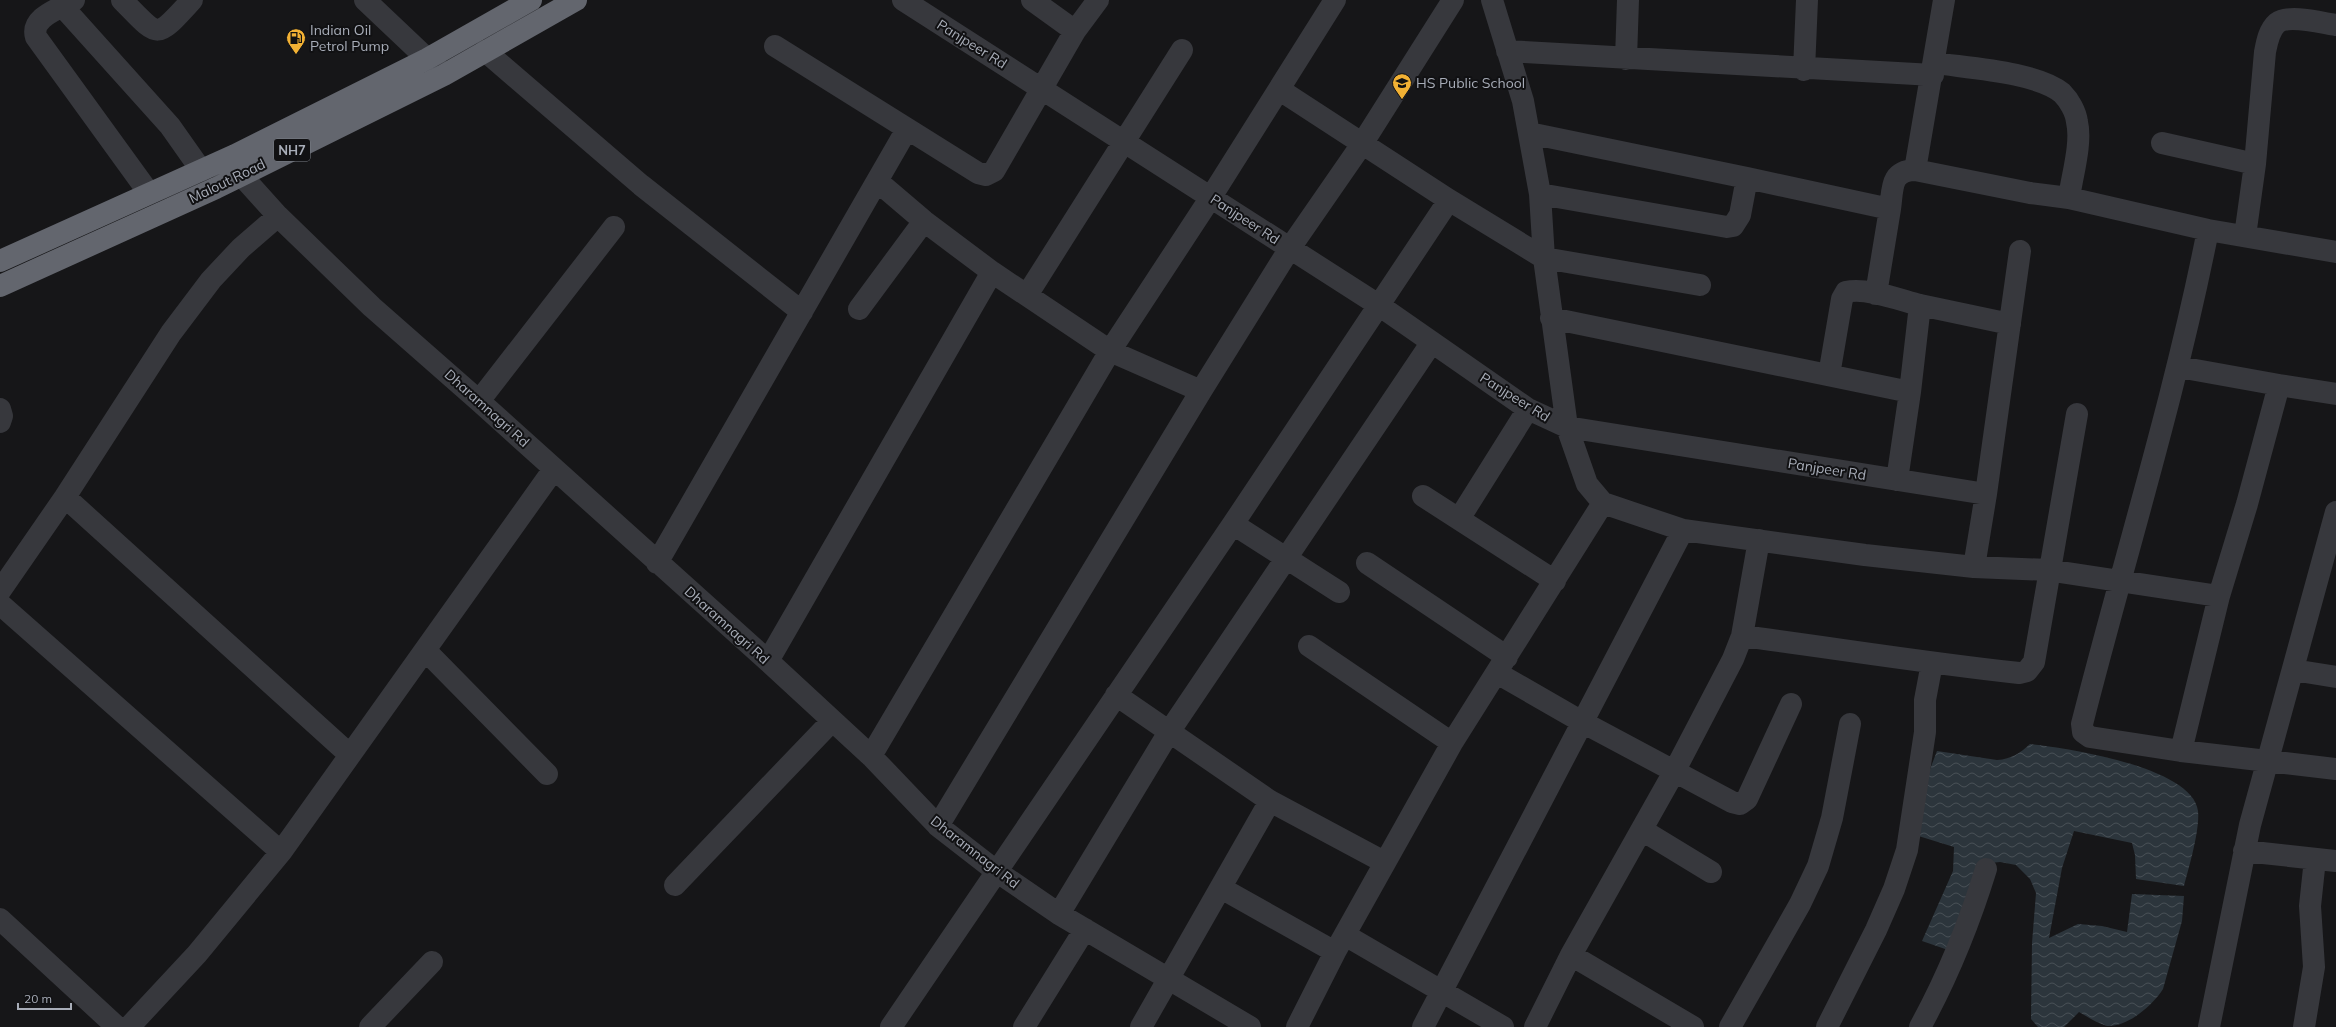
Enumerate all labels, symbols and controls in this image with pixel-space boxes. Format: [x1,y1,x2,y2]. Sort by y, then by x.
street label: Panjpeer Rd [934,15,1010,73]
place label: Indian Oil Petrol Pump [310,21,389,55]
fuel station icon: Indian Oil Petrol Pump [285,27,307,55]
school or university icon: HS Public School [1391,72,1413,100]
place label: HS Public School [1416,74,1525,92]
road number: NH7 [274,139,310,161]
street label: Malout Road [186,155,268,207]
street label: Panjpeer Rd [1207,190,1283,248]
street label: Dharamnagri Rd [441,365,533,451]
street label: Panjpeer Rd [1477,368,1553,426]
street label: Panjpeer Rd [1787,454,1867,484]
street label: Dharamnagri Rd [681,582,773,668]
street label: Dharamnagri Rd [927,812,1023,892]
scale bar [18,985,71,1011]
text: 20 m [24,991,52,1006]

